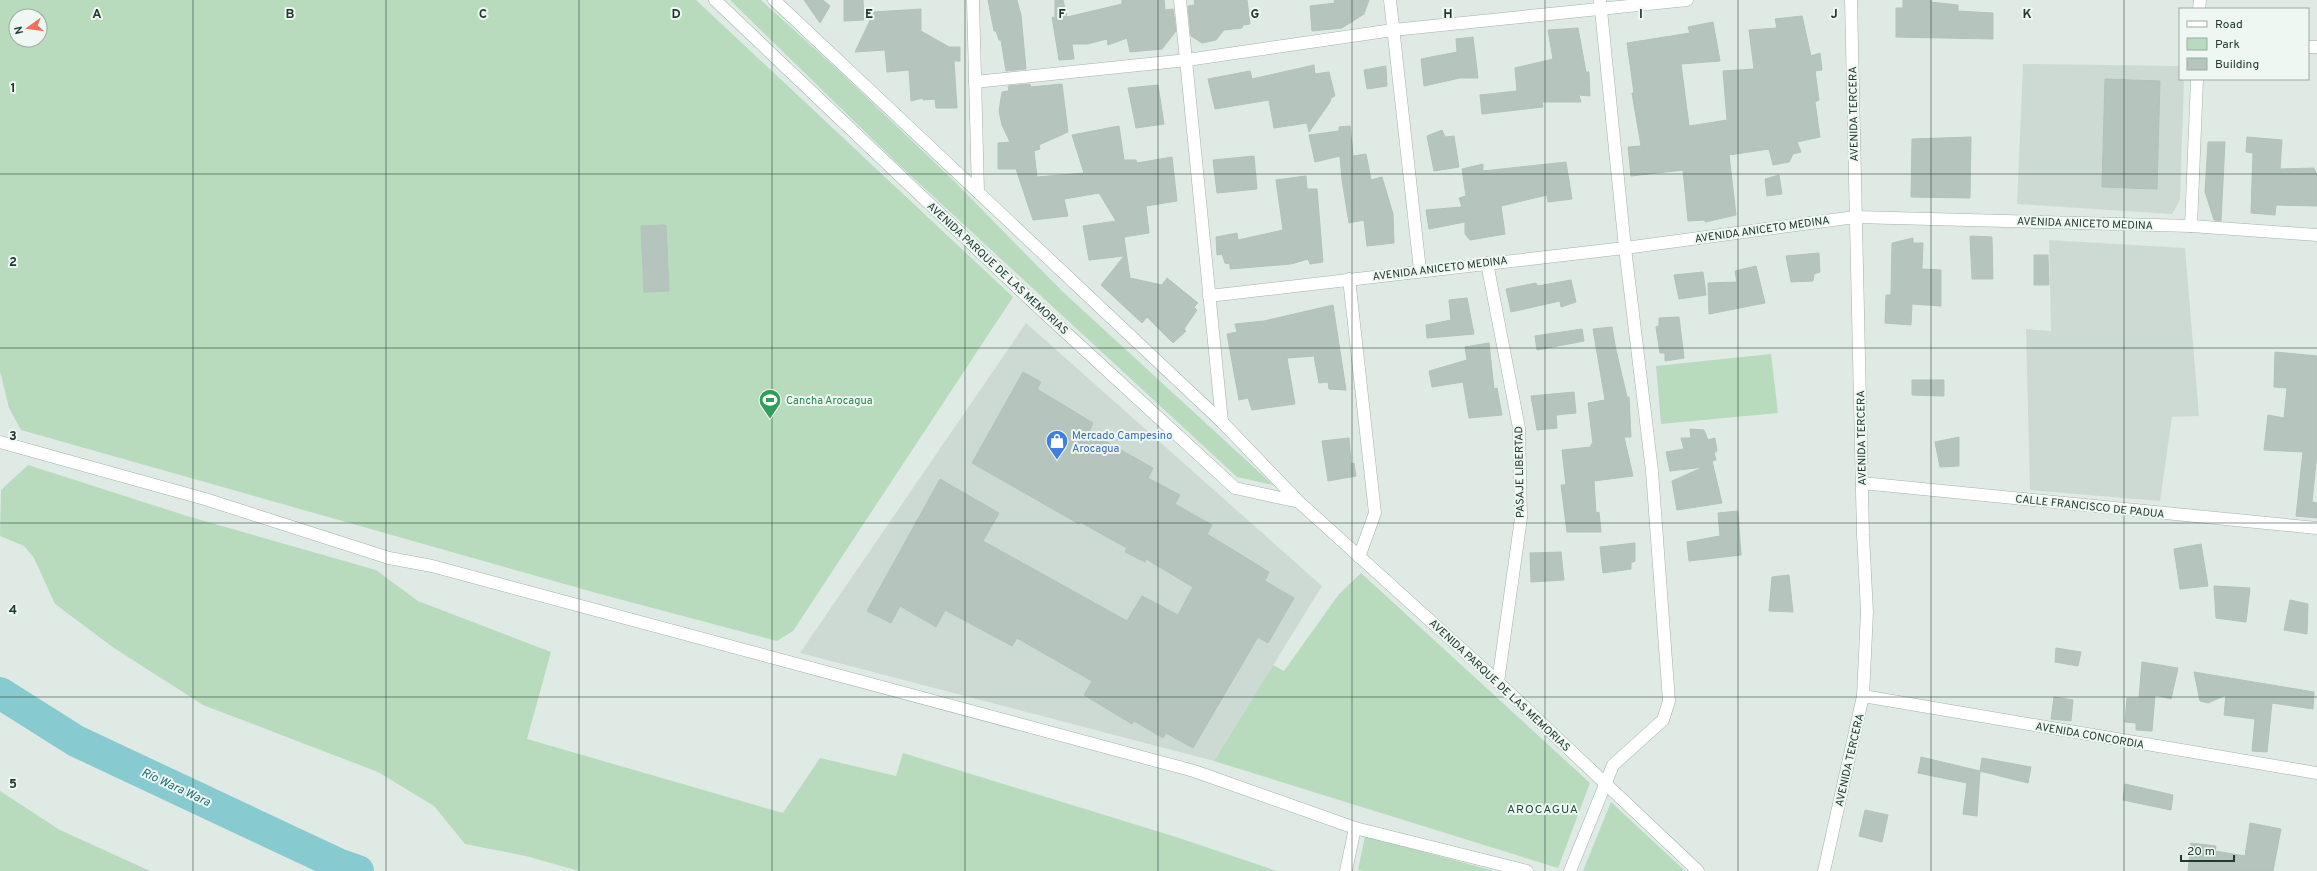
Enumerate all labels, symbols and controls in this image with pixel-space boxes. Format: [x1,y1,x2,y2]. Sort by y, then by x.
text: A [92,7,102,23]
text: B [286,7,295,23]
text: C [479,7,487,23]
text: D [671,7,681,23]
text: E [865,7,873,23]
text: F [1058,7,1066,23]
text: G [1251,7,1260,23]
text: H [1443,7,1453,23]
text: I [1639,7,1643,23]
text: J [1830,7,1838,23]
text: K [2022,7,2032,23]
north arrow [8,8,48,48]
legend [2179,8,2309,80]
text: Road [2215,17,2243,33]
text: N [12,25,27,36]
text: Park [2215,37,2240,53]
text: Building [2215,57,2259,73]
street label: AVENIDA TERCERA [1846,66,1862,162]
text: 1 [10,81,16,97]
street label: AVENIDA PARQUE DE LAS MEMORIAS [924,200,1071,338]
street label: AVENIDA ANICETO MEDINA [1694,214,1830,246]
street label: AVENIDA ANICETO MEDINA [2017,215,2153,233]
street label: AVENIDA ANICETO MEDINA [1372,254,1508,284]
text: 2 [9,255,17,271]
sports icon: Cancha Arocagua [757,387,783,420]
street label: AVENIDA TERCERA [1854,390,1870,486]
place label: Cancha Arocagua [786,394,873,408]
street label: PASAJE LIBERTAD [1512,426,1528,518]
shop icon: Mercado Campesino Arocagua [1044,428,1070,461]
text: 3 [9,429,17,445]
place label: Mercado Campesino Arocagua [1072,429,1172,456]
street label: CALLE FRANCISCO DE PADUA [2015,492,2165,522]
text: 4 [9,603,17,619]
street label: AVENIDA PARQUE DE LAS MEMORIAS [1426,617,1573,755]
street label: AVENIDA TERCERA [1832,712,1867,808]
street label: AVENIDA CONCORDIA [2034,720,2145,752]
water label: Río Wara Wara [139,765,213,811]
text: 5 [9,777,17,793]
district label: AROCAGUA [1507,802,1579,818]
scale bar [2181,837,2234,863]
text: 20 m [2187,844,2215,860]

